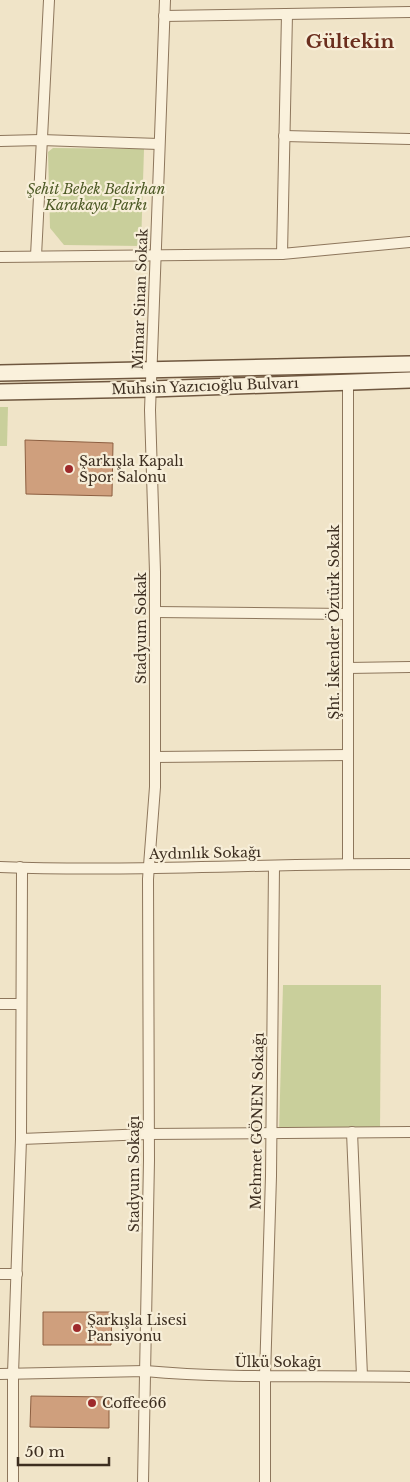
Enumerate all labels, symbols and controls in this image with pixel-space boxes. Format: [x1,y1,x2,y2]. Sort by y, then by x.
district label: Gültekin [306,30,394,53]
park label: Şehit Bebek Bedirhan Karakaya Parkı [27,180,166,214]
street label: Mimar Sinan Sokak [129,228,151,370]
street label: Muhsin Yazıcıoğlu Bulvarı [111,374,299,398]
place label: Şarkışla Kapalı Spor Salonu [79,452,184,486]
marker: Şarkışla Kapalı Spor Salonu [63,463,75,475]
street label: Şht. İskender Öztürk Sokak [324,524,343,720]
street label: Stadyum Sokak [132,572,150,684]
street label: Aydınlık Sokağı [148,843,261,863]
street label: Mehmet GÖNEN Sokağı [245,1032,268,1210]
street label: Stadyum Sokağı [125,1116,143,1232]
place label: Şarkışla Lisesi Pansiyonu [87,1311,187,1345]
marker: Şarkışla Lisesi Pansiyonu [71,1322,83,1334]
street label: Ülkü Sokağı [235,1352,321,1371]
place label: Coffee66 [102,1394,166,1412]
marker: Coffee66 [86,1397,98,1409]
scale bar [18,1434,109,1466]
text: 50 m [25,1442,65,1461]

